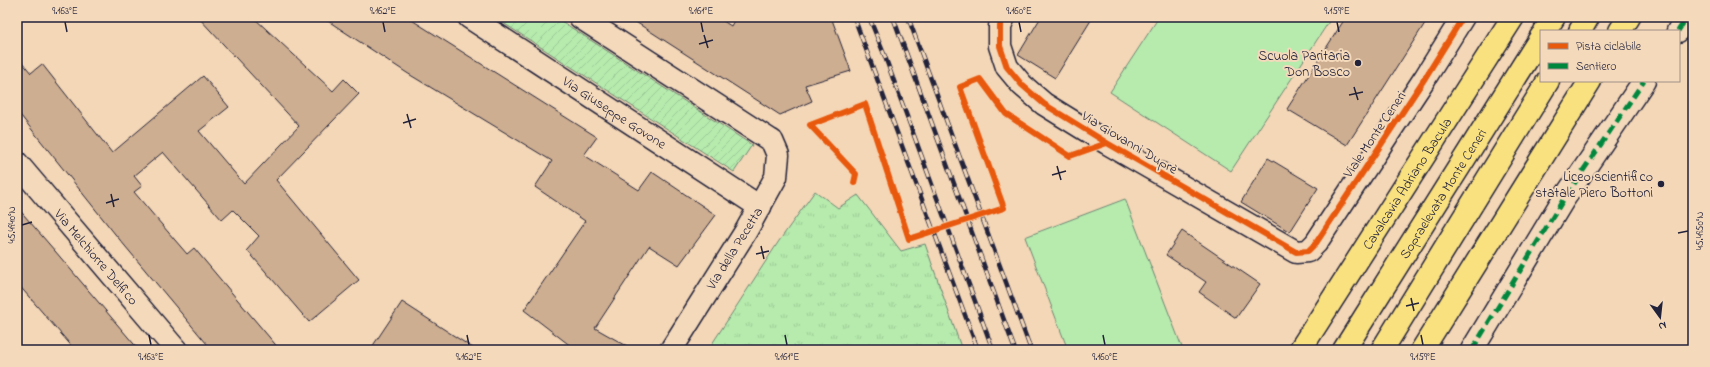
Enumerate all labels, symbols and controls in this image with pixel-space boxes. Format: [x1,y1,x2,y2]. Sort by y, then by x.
text: 9.163°E [52,4,78,19]
text: 9.162°E [370,4,396,19]
text: 9.161°E [689,4,713,19]
text: 9.160°E [1006,4,1032,19]
text: 9.159°E [1324,4,1350,19]
legend [1540,30,1680,82]
text: Pista ciclabile [1576,38,1642,56]
place label: Scuola Paritaria Don Bosco [1258,46,1350,83]
marker: Scuola Paritaria Don Bosco [1353,58,1363,68]
text: Sentiero [1576,58,1617,76]
street label: Via Giuseppe Govone [557,71,671,156]
street label: Viale Monte Ceneri [1338,87,1412,183]
street label: Via Giovanni Duprè [1076,106,1182,181]
street label: Cavalcavia Adriano Bacula [1358,114,1458,254]
street label: Sopraelevata Monte Ceneri [1395,125,1493,264]
place label: Liceo scientifico statale Piero Bottoni [1535,167,1653,204]
marker: Liceo scientifico statale Piero Bottoni [1656,179,1666,189]
street label: Via della Pecetta [701,203,769,295]
street label: Via Melchiorre Delfico [48,204,143,310]
text: 45.4940°N [5,206,20,243]
text: 45.4950°N [1693,212,1708,250]
north arrow [1640,297,1680,337]
text: N [1657,317,1668,334]
text: 9.163°E [138,350,164,365]
text: 9.162°E [456,350,482,365]
text: 9.161°E [775,350,799,365]
text: 9.160°E [1092,350,1118,365]
text: 9.159°E [1410,350,1436,365]

